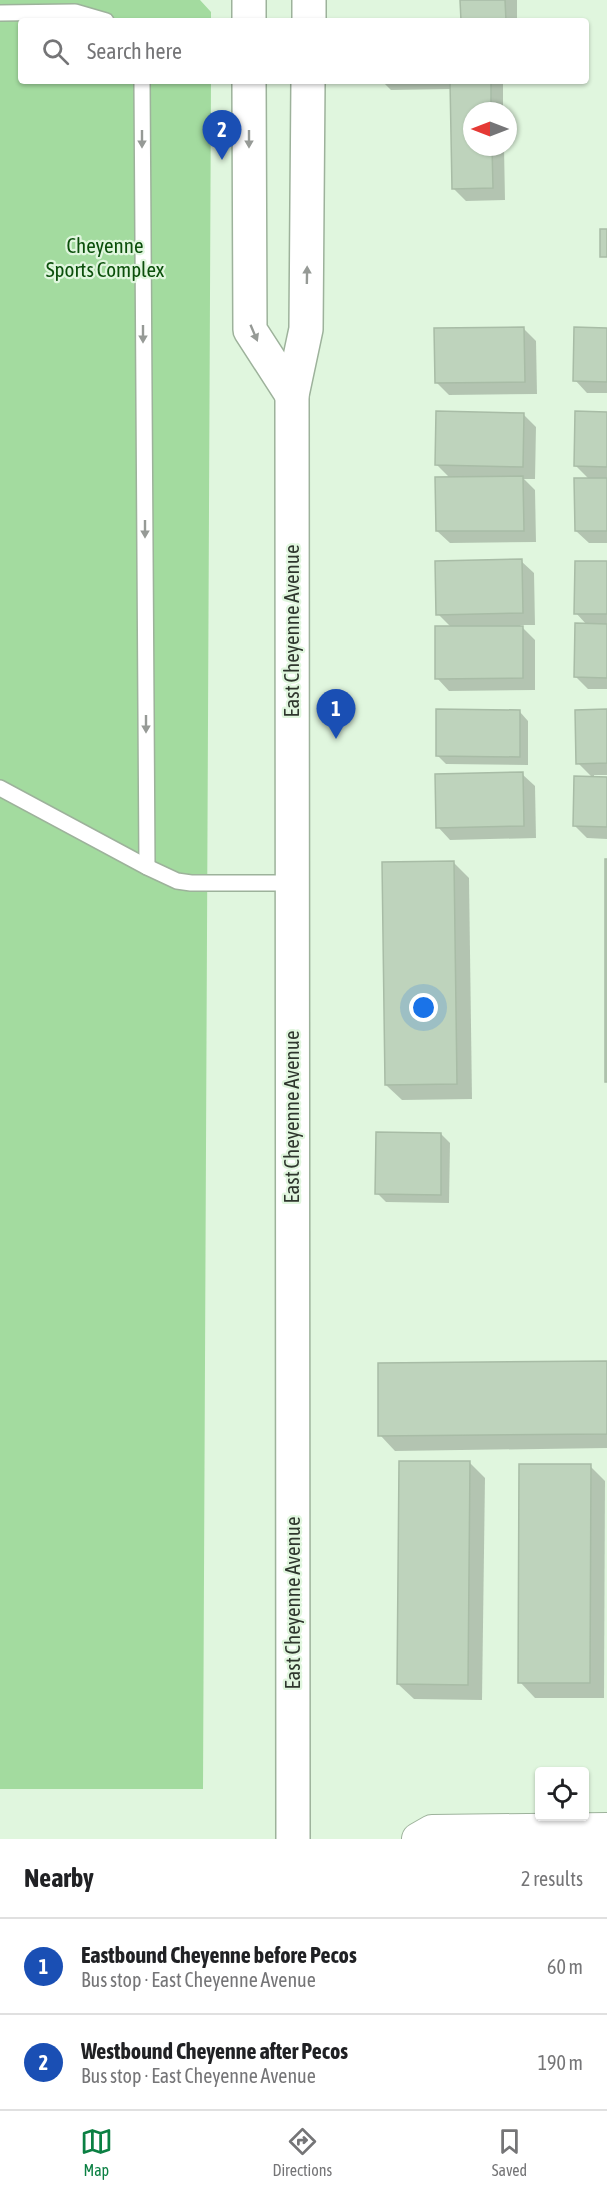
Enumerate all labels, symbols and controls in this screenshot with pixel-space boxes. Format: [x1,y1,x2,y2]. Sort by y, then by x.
search box [18,18,589,84]
icon: search [39,35,72,68]
text: Search here [87,38,182,64]
north arrow [463,102,517,156]
pin: 2 [202,110,242,160]
one-way arrow [137,130,147,149]
one-way arrow [244,130,254,149]
park label: Cheyenne Sports Complex [46,233,165,281]
one-way arrow [302,265,312,284]
one-way arrow [139,325,148,344]
one-way arrow [249,325,259,343]
one-way arrow [140,520,150,539]
street label: East Cheyenne Avenue [279,545,303,717]
pin: 1 [316,690,356,739]
one-way arrow [141,715,151,734]
your location [409,993,438,1022]
street label: East Cheyenne Avenue [279,1031,303,1203]
street label: East Cheyenne Avenue [280,1517,304,1689]
map controls [535,1767,589,1821]
button: locate [535,1767,589,1821]
text: Nearby [24,1863,94,1893]
text: 2 results [521,1867,583,1890]
text: Eastbound Cheyenne before Pecos [81,1942,357,1968]
text: 1 [39,1955,48,1978]
text: 60 m [547,1955,583,1978]
text: Bus stop · East Cheyenne Avenue [81,1968,316,1991]
text: Westbound Cheyenne after Pecos [81,2038,348,2064]
text: 2 [39,2051,48,2074]
text: 190 m [538,2051,583,2074]
text: Bus stop · East Cheyenne Avenue [81,2064,316,2087]
tab: Map [80,2125,113,2179]
tab: Directions [272,2125,332,2179]
tab: Saved [492,2125,527,2179]

